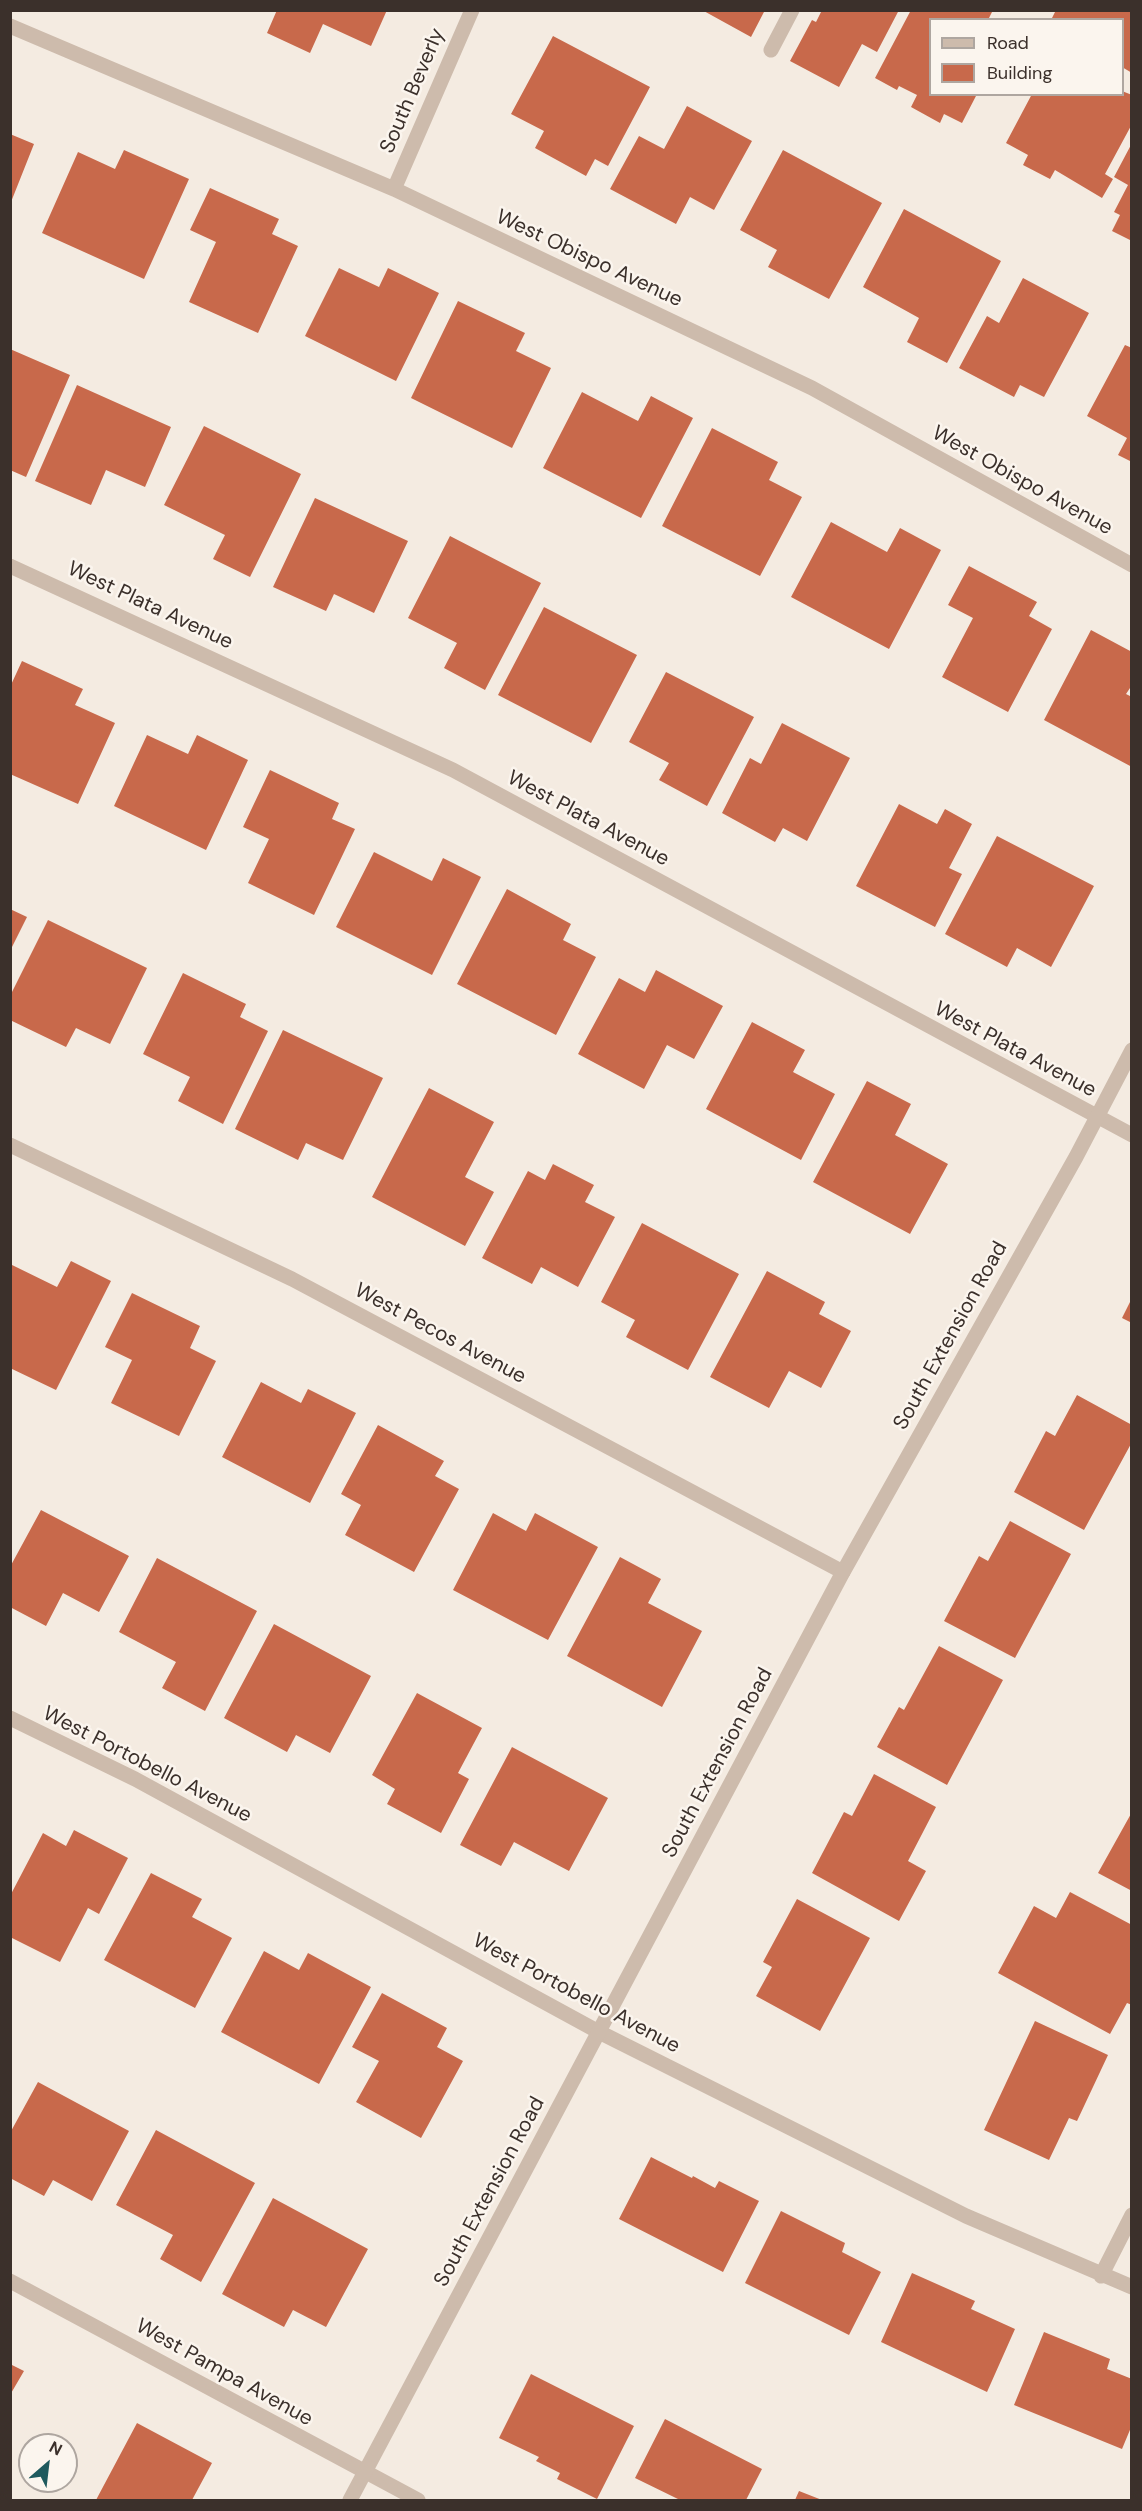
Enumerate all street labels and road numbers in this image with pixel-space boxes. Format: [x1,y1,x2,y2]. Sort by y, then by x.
street label: South Beverly [375,25,451,157]
street label: West Obispo Avenue [492,205,686,313]
street label: West Obispo Avenue [927,421,1117,541]
street label: West Plata Avenue [63,557,237,655]
street label: West Plata Avenue [503,766,673,872]
street label: West Plata Avenue [930,997,1100,1103]
street label: South Extension Road [889,1237,1013,1435]
street label: West Pecos Avenue [350,1278,530,1390]
street label: South Extension Road [657,1664,779,1862]
street label: West Portobello Avenue [38,1701,256,1829]
street label: West Portobello Avenue [468,1929,684,2059]
street label: South Extension Road [429,2093,551,2291]
street label: West Pampa Avenue [131,2314,317,2432]

